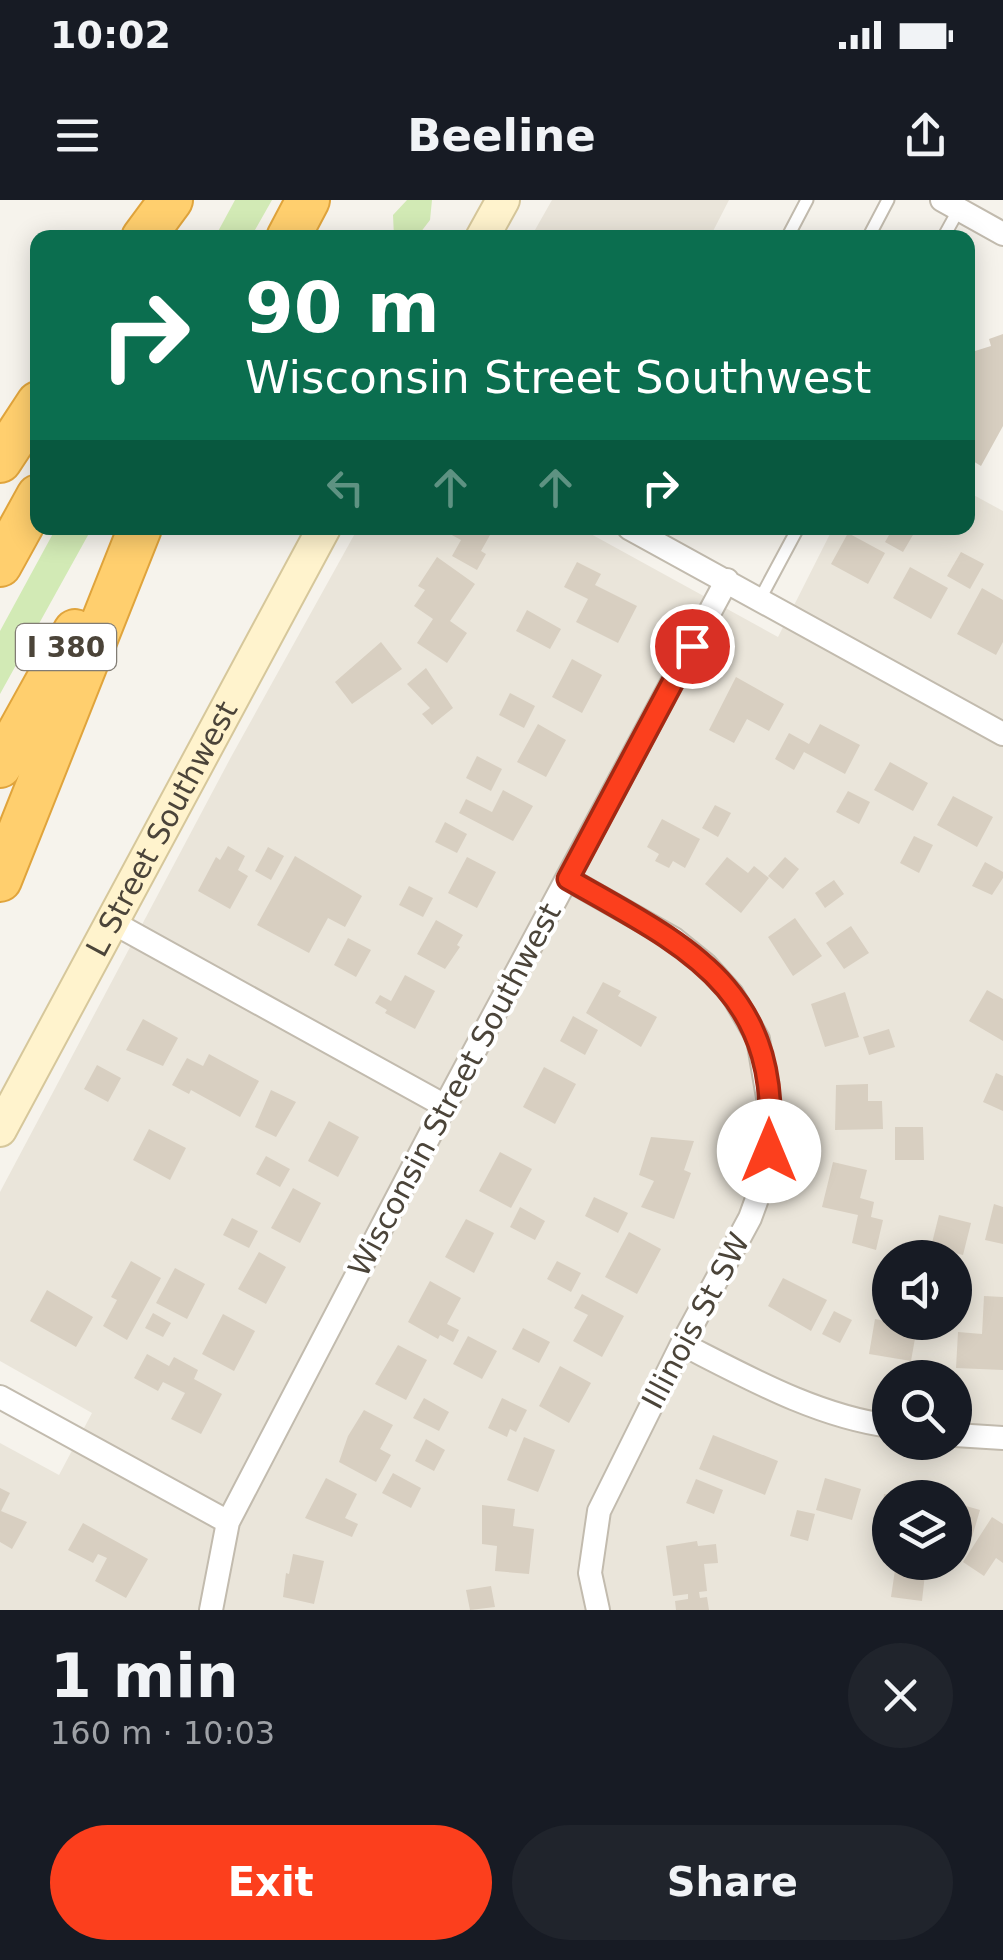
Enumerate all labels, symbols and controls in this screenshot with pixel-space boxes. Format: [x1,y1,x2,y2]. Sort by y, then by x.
text: 10:02 [50,13,171,57]
icon: menu [50,108,105,163]
icon: share [898,108,953,163]
text: Beeline [407,109,596,162]
text: 90 m [245,267,440,349]
icon: right [80,270,210,400]
text: Wisconsin Street Southwest [245,351,871,404]
icon: left [318,460,373,515]
icon: ahead [423,460,478,515]
icon: ahead [528,460,583,515]
icon: right [633,460,688,515]
pin [650,604,735,689]
icon: arrive [665,619,720,674]
road number: I 380 [16,624,116,670]
street label: L Street Southwest [79,695,245,962]
street label: Wisconsin Street Southwest [341,897,568,1282]
position arrow [717,1099,821,1203]
street label: Illinois St SW [635,1227,756,1415]
map controls [872,1240,972,1580]
button: sound [872,1240,972,1340]
button: search [872,1360,972,1460]
button: layers [872,1480,972,1580]
text: 1 min [50,1641,238,1711]
button: close [848,1643,953,1748]
text: 160 m · 10:03 [50,1714,275,1752]
button: Exit [50,1825,492,1940]
button: Share [512,1825,953,1940]

